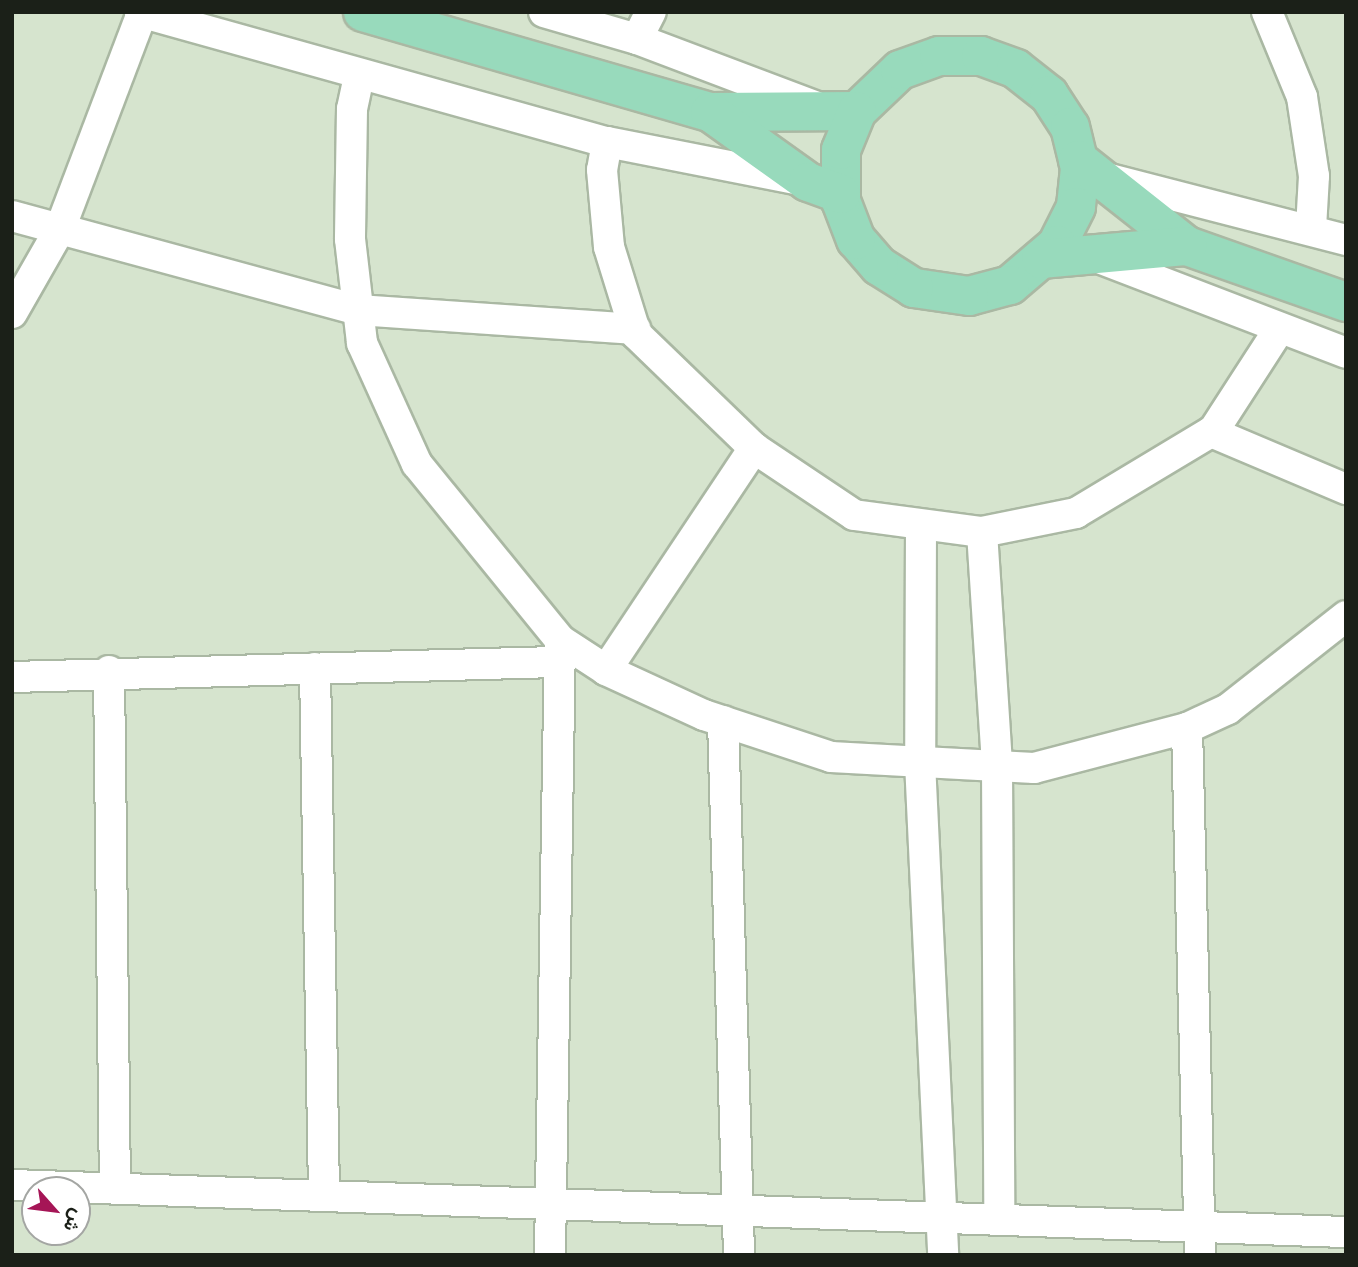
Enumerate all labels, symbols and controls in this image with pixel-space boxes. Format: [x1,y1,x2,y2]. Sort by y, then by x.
north arrow [21,1176,91,1246]
text: ش [58,1205,89,1236]

